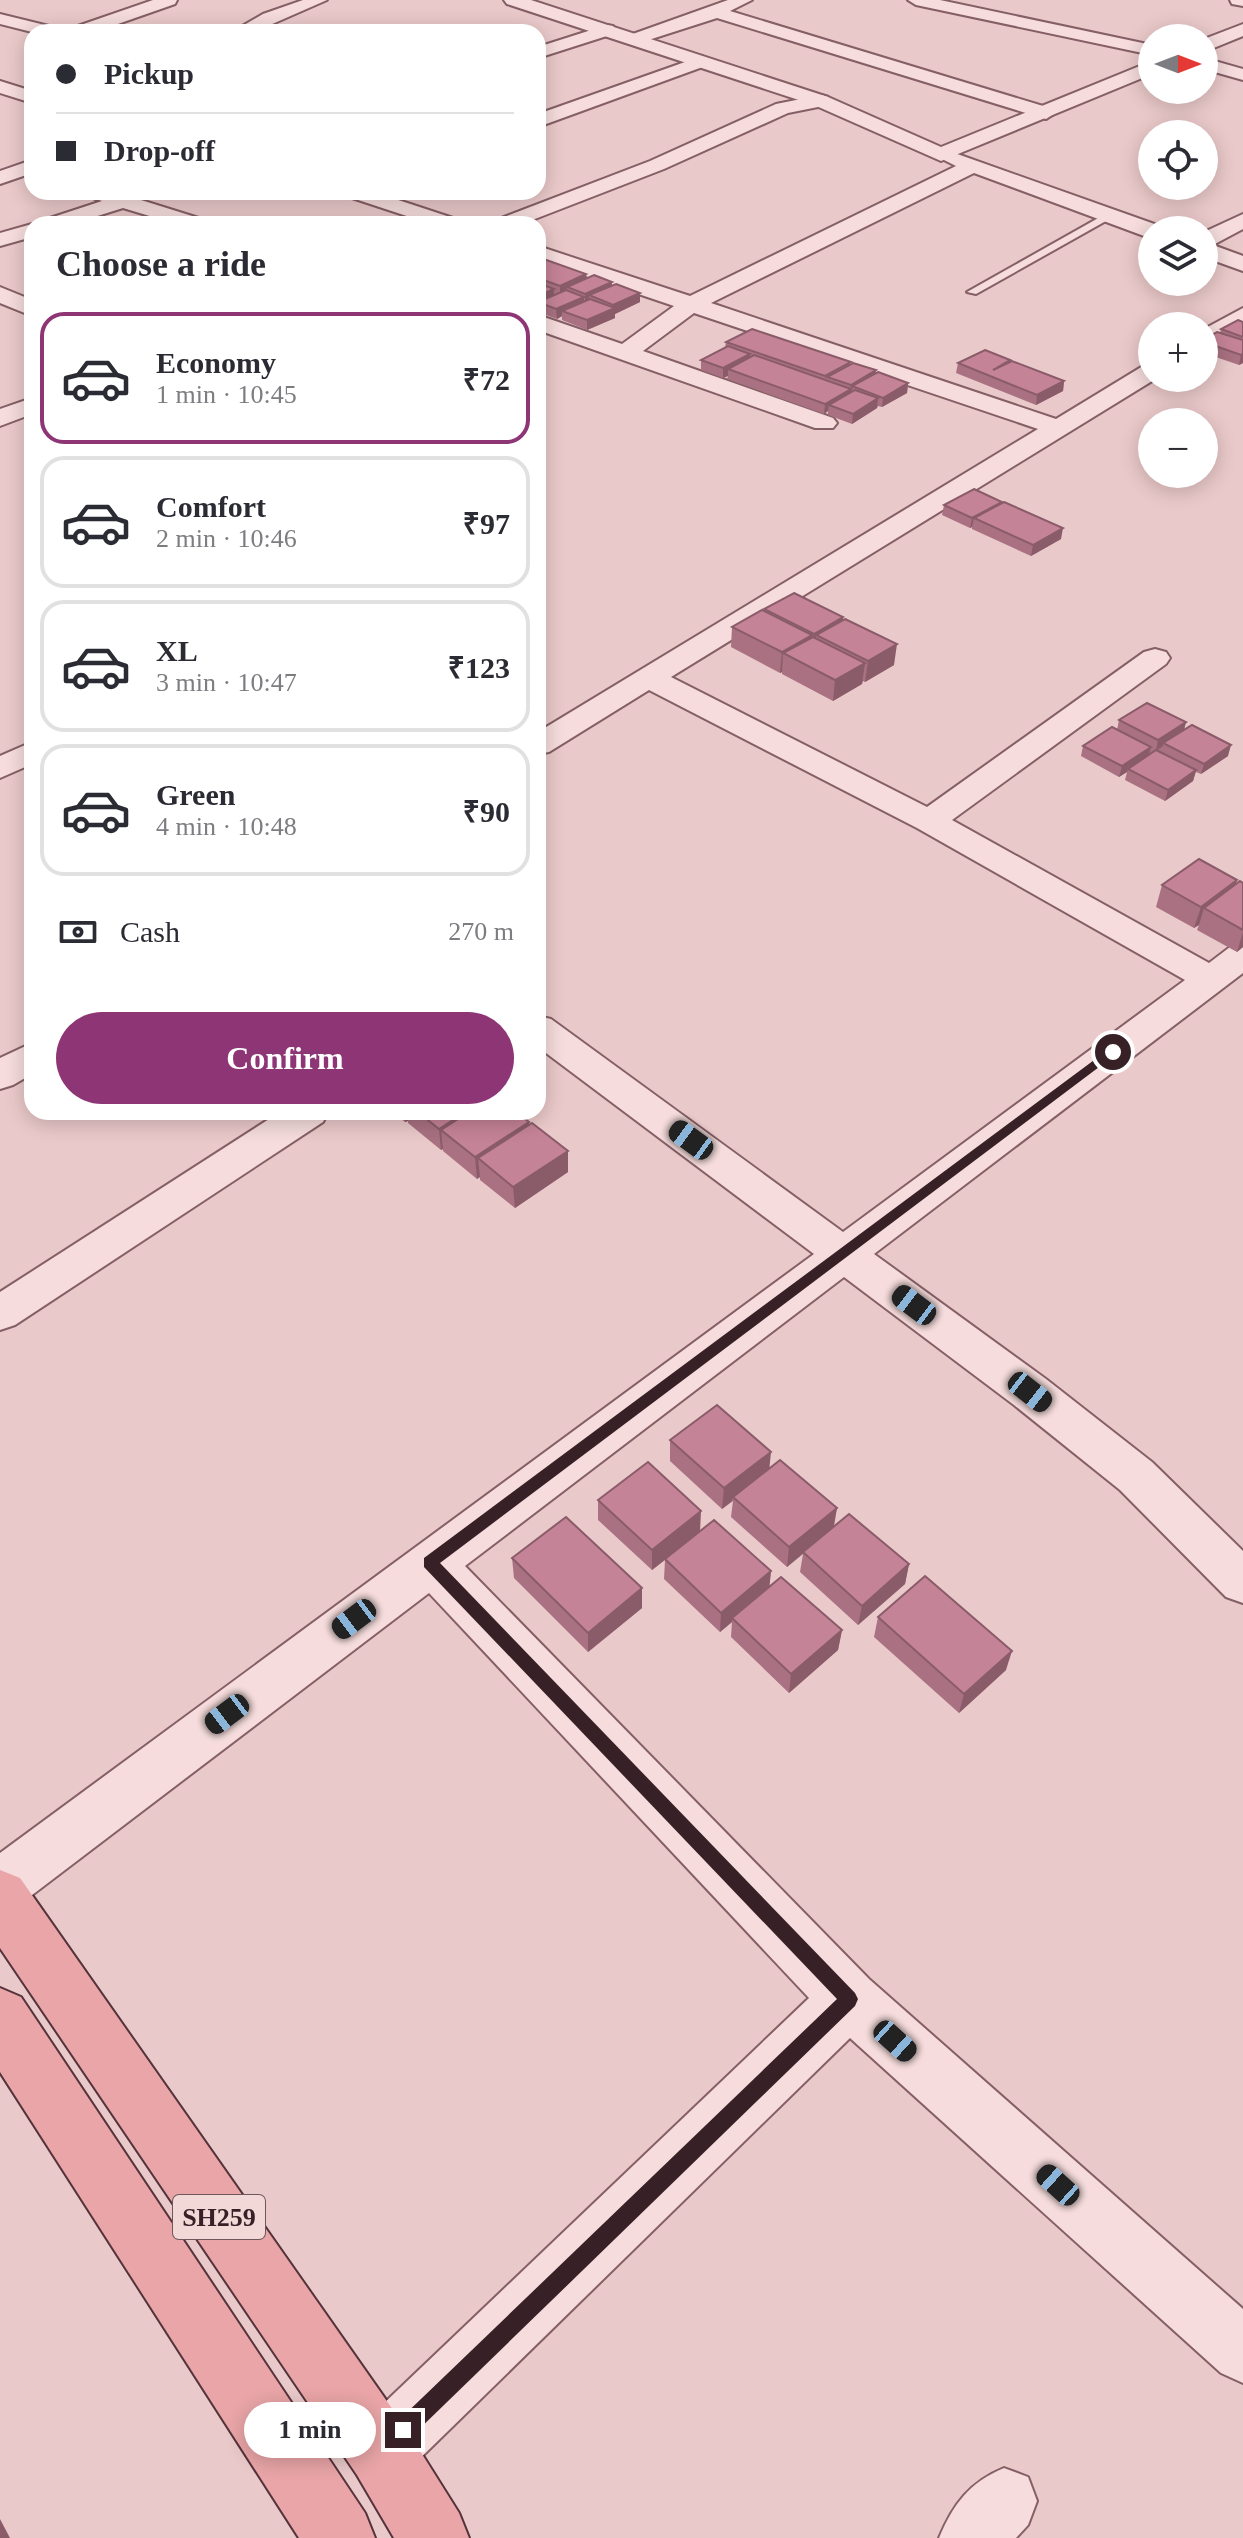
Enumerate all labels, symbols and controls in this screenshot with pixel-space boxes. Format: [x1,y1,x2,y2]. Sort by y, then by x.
north arrow [1138,24,1218,104]
map controls [1138,24,1218,488]
text: Pickup [104,57,194,90]
button: locate [1138,120,1218,200]
text: Drop-off [104,134,215,167]
button: layers [1138,216,1218,296]
text: Choose a ride [56,244,266,284]
button: + [1138,312,1218,392]
icon: car [60,342,132,414]
text: Economy [156,346,276,379]
text: ₹72 [463,363,510,396]
text: 1 min · 10:45 [156,380,297,409]
button: − [1138,408,1218,488]
icon: car [60,486,132,558]
text: Comfort [156,490,266,523]
text: ₹97 [463,507,510,540]
text: 2 min · 10:46 [156,524,297,553]
icon: car [60,630,132,702]
text: XL [156,634,198,667]
text: ₹123 [448,651,510,684]
text: 3 min · 10:47 [156,668,297,697]
icon: car [60,774,132,846]
text: Green [156,778,235,811]
text: ₹90 [463,795,510,828]
text: 4 min · 10:48 [156,812,297,841]
icon: cash [56,910,100,954]
text: Cash [120,915,180,948]
text: 270 m [448,917,514,946]
button: Confirm [56,1012,514,1104]
route start [1095,1034,1131,1070]
car [665,1116,717,1164]
car [888,1281,940,1329]
car [1004,1368,1056,1416]
car [328,1595,380,1643]
car [201,1690,253,1738]
car [869,2016,921,2066]
car [1032,2160,1084,2210]
road number: SH259 [173,2195,265,2239]
callout: 1 min [243,2402,375,2458]
route end [385,2412,421,2448]
text: 1 min [279,2415,341,2444]

